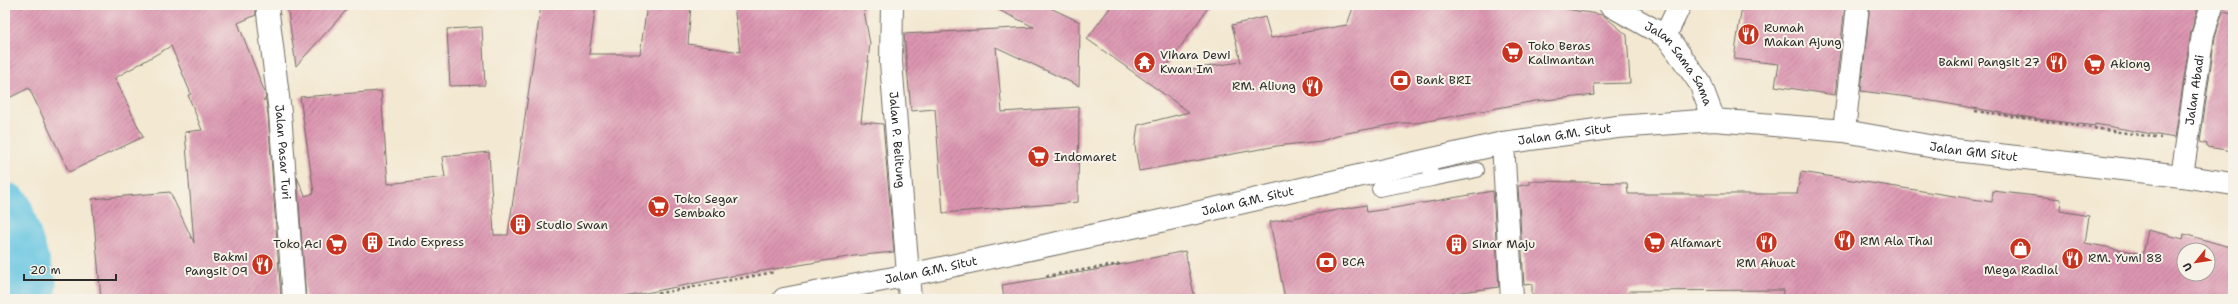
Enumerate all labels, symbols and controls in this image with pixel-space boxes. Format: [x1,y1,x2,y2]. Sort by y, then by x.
street label: Jalan Sama Sama [1641,18,1716,108]
place label: Rumah Makan Ajung [1764,20,1842,50]
restaurant icon: Rumah Makan Ajung [1736,22,1762,48]
place label: Toko Beras Kalimantan [1528,38,1594,68]
supermarket icon: Toko Beras Kalimantan [1499,40,1525,66]
place label: Vihara Dewi Kwan Im [1160,47,1231,77]
temple icon: Vihara Dewi Kwan Im [1132,49,1158,75]
restaurant icon: Bakmi Pangsit 27 [2043,49,2069,75]
supermarket icon: Akiong [2082,51,2108,77]
place label: Bakmi Pangsit 27 [1939,54,2040,70]
street label: Jalan Abadi [2182,54,2208,126]
place label: Akiong [2110,56,2150,72]
bank icon: Bank BRI [1388,67,1414,93]
place label: Bank BRI [1416,72,1472,88]
restaurant icon: RM. Aliung [1299,73,1325,99]
place label: RM. Aliung [1232,78,1296,94]
street label: Jalan P. Belitung [885,91,909,189]
street label: Jalan Pasar Turi [271,104,294,200]
street label: Jalan G.M. Situt [1517,120,1612,149]
street label: Jalan GM Situt [1928,138,2019,165]
supermarket icon: Indomaret [1025,144,1051,170]
place label: Indomaret [1054,149,1117,165]
street label: Jalan G.M. Situt [1200,183,1295,219]
place label: Toko Segar Sembako [674,191,739,221]
supermarket icon: Toko Segar Sembako [645,193,671,219]
building icon: Studio Swan [508,212,534,238]
place label: Studio Swan [536,217,608,233]
restaurant icon: RM Ala Thai [1831,228,1857,254]
building icon: Indo Express [359,229,385,255]
restaurant icon: RM Ahuat [1753,229,1779,255]
supermarket icon: Alfamart [1641,230,1667,256]
supermarket icon: Toko Aci [324,231,350,257]
building icon: Sinar Maju [1444,231,1470,257]
place label: RM Ala Thai [1860,233,1933,249]
place label: Indo Express [388,234,464,250]
place label: Alfamart [1670,235,1722,251]
place label: Toko Aci [273,236,322,252]
place label: Sinar Maju [1472,236,1535,252]
shop icon: Mega Radial [2008,236,2034,262]
north arrow [2176,242,2216,282]
restaurant icon: RM. Yumi 88 [2059,245,2085,271]
place label: Bakmi Pangsit 09 [185,249,248,279]
bank icon: BCA [1314,249,1340,275]
place label: RM. Yumi 88 [2088,250,2163,266]
restaurant icon: Bakmi Pangsit 09 [250,251,276,277]
street label: Jalan G.M. Situt [884,253,979,287]
place label: BCA [1342,254,1365,270]
place label: RM Ahuat [1736,255,1796,271]
scale bar [24,256,116,282]
text: U [2179,260,2196,274]
text: 20 m [30,262,61,278]
place label: Mega Radial [1984,262,2058,278]

